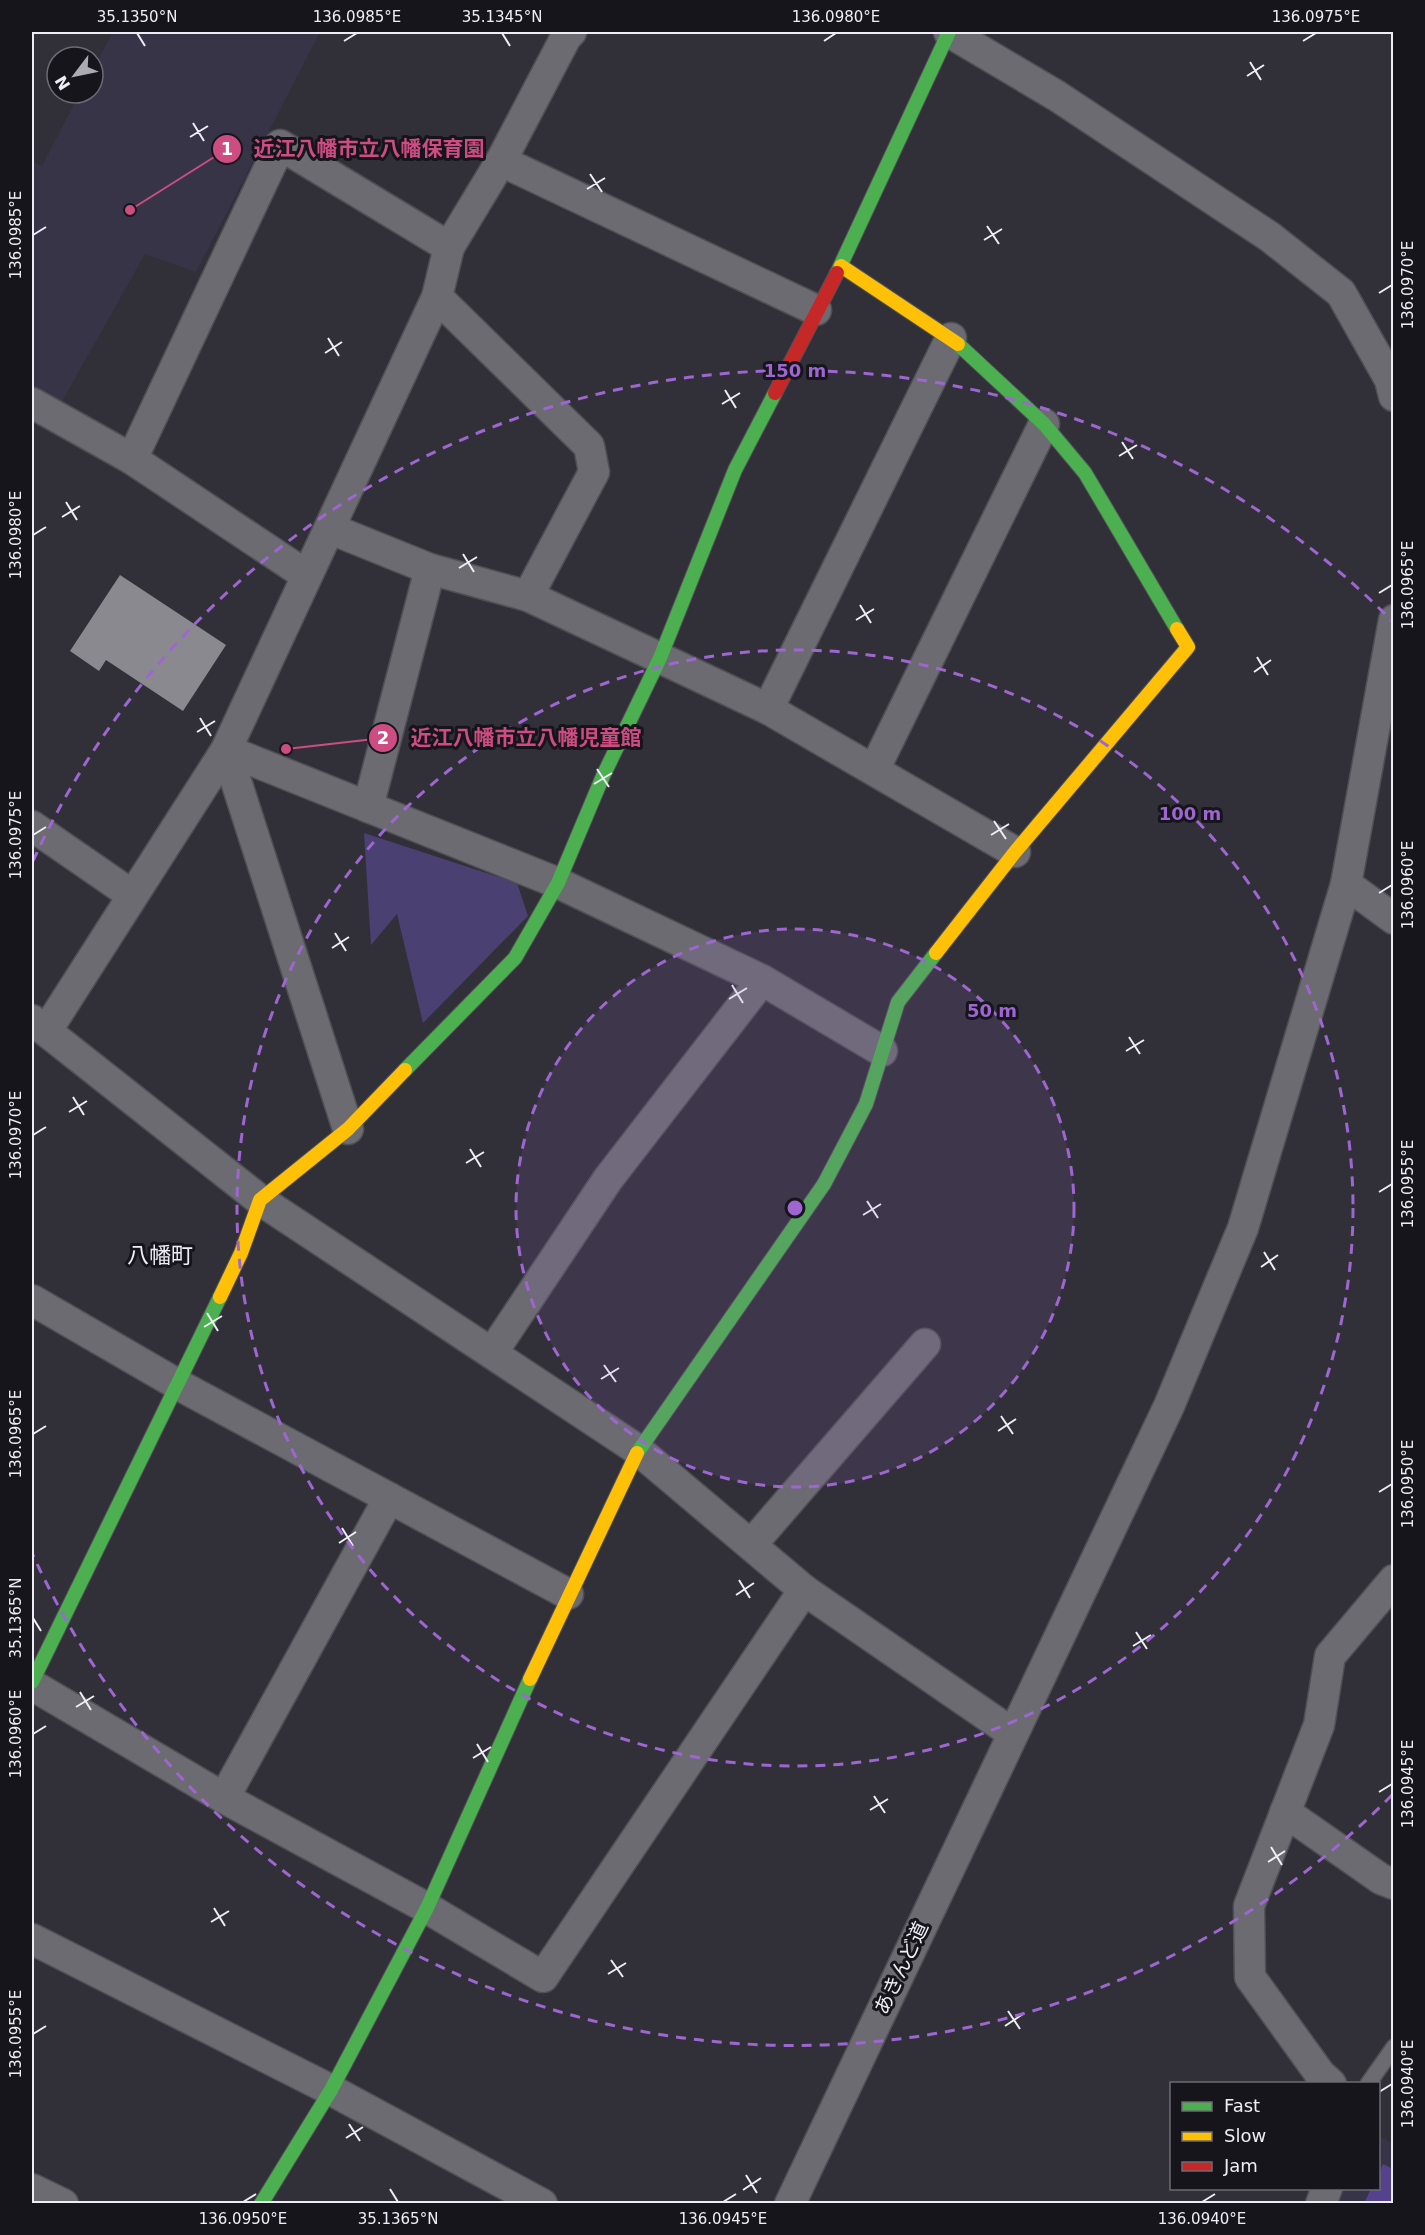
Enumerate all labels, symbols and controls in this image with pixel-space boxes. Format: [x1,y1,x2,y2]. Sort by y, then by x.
text: 35.1350°N [97,8,177,26]
text: 136.0985°E [313,8,401,26]
text: 35.1345°N [462,8,542,26]
text: 136.0980°E [792,8,880,26]
text: 136.0975°E [1272,8,1360,26]
north arrow [45,45,105,105]
text: N [51,72,74,93]
callout: 近江八幡市立八幡保育園 [212,129,497,168]
text: 近江八幡市立八幡保育園 [254,137,485,161]
text: 1 [221,138,233,159]
text: 136.0985°E [7,191,25,279]
text: 136.0970°E [1399,241,1417,329]
text: 150 m [764,360,826,381]
text: 136.0980°E [7,491,25,579]
text: 136.0965°E [1399,541,1417,629]
callout: 近江八幡市立八幡児童館 [368,718,653,757]
text: 近江八幡市立八幡児童館 [411,726,642,750]
text: 2 [377,727,389,748]
text: 136.0975°E [7,791,25,879]
text: 100 m [1159,803,1221,824]
text: 136.0960°E [1399,841,1417,929]
text: 50 m [967,1000,1017,1021]
text: 136.0970°E [7,1091,25,1179]
text: 136.0955°E [1399,1140,1417,1228]
centre of rings [785,1198,805,1218]
district label: 八幡町 [127,1243,193,1268]
text: 136.0965°E [7,1390,25,1478]
text: 136.0950°E [1399,1440,1417,1528]
text: 35.1365°N [7,1578,25,1658]
text: 136.0960°E [7,1690,25,1778]
text: 136.0945°E [1399,1740,1417,1828]
street label: あきんど道 [869,1918,933,2018]
text: 136.0955°E [7,1990,25,2078]
text: 136.0940°E [1399,2040,1417,2128]
legend [1170,2082,1380,2190]
text: Fast [1224,2095,1260,2116]
text: Slow [1224,2125,1266,2146]
text: Jam [1223,2155,1258,2176]
text: 136.0950°E [199,2210,287,2228]
text: 35.1365°N [358,2210,438,2228]
text: 136.0945°E [679,2210,767,2228]
text: 136.0940°E [1158,2210,1246,2228]

